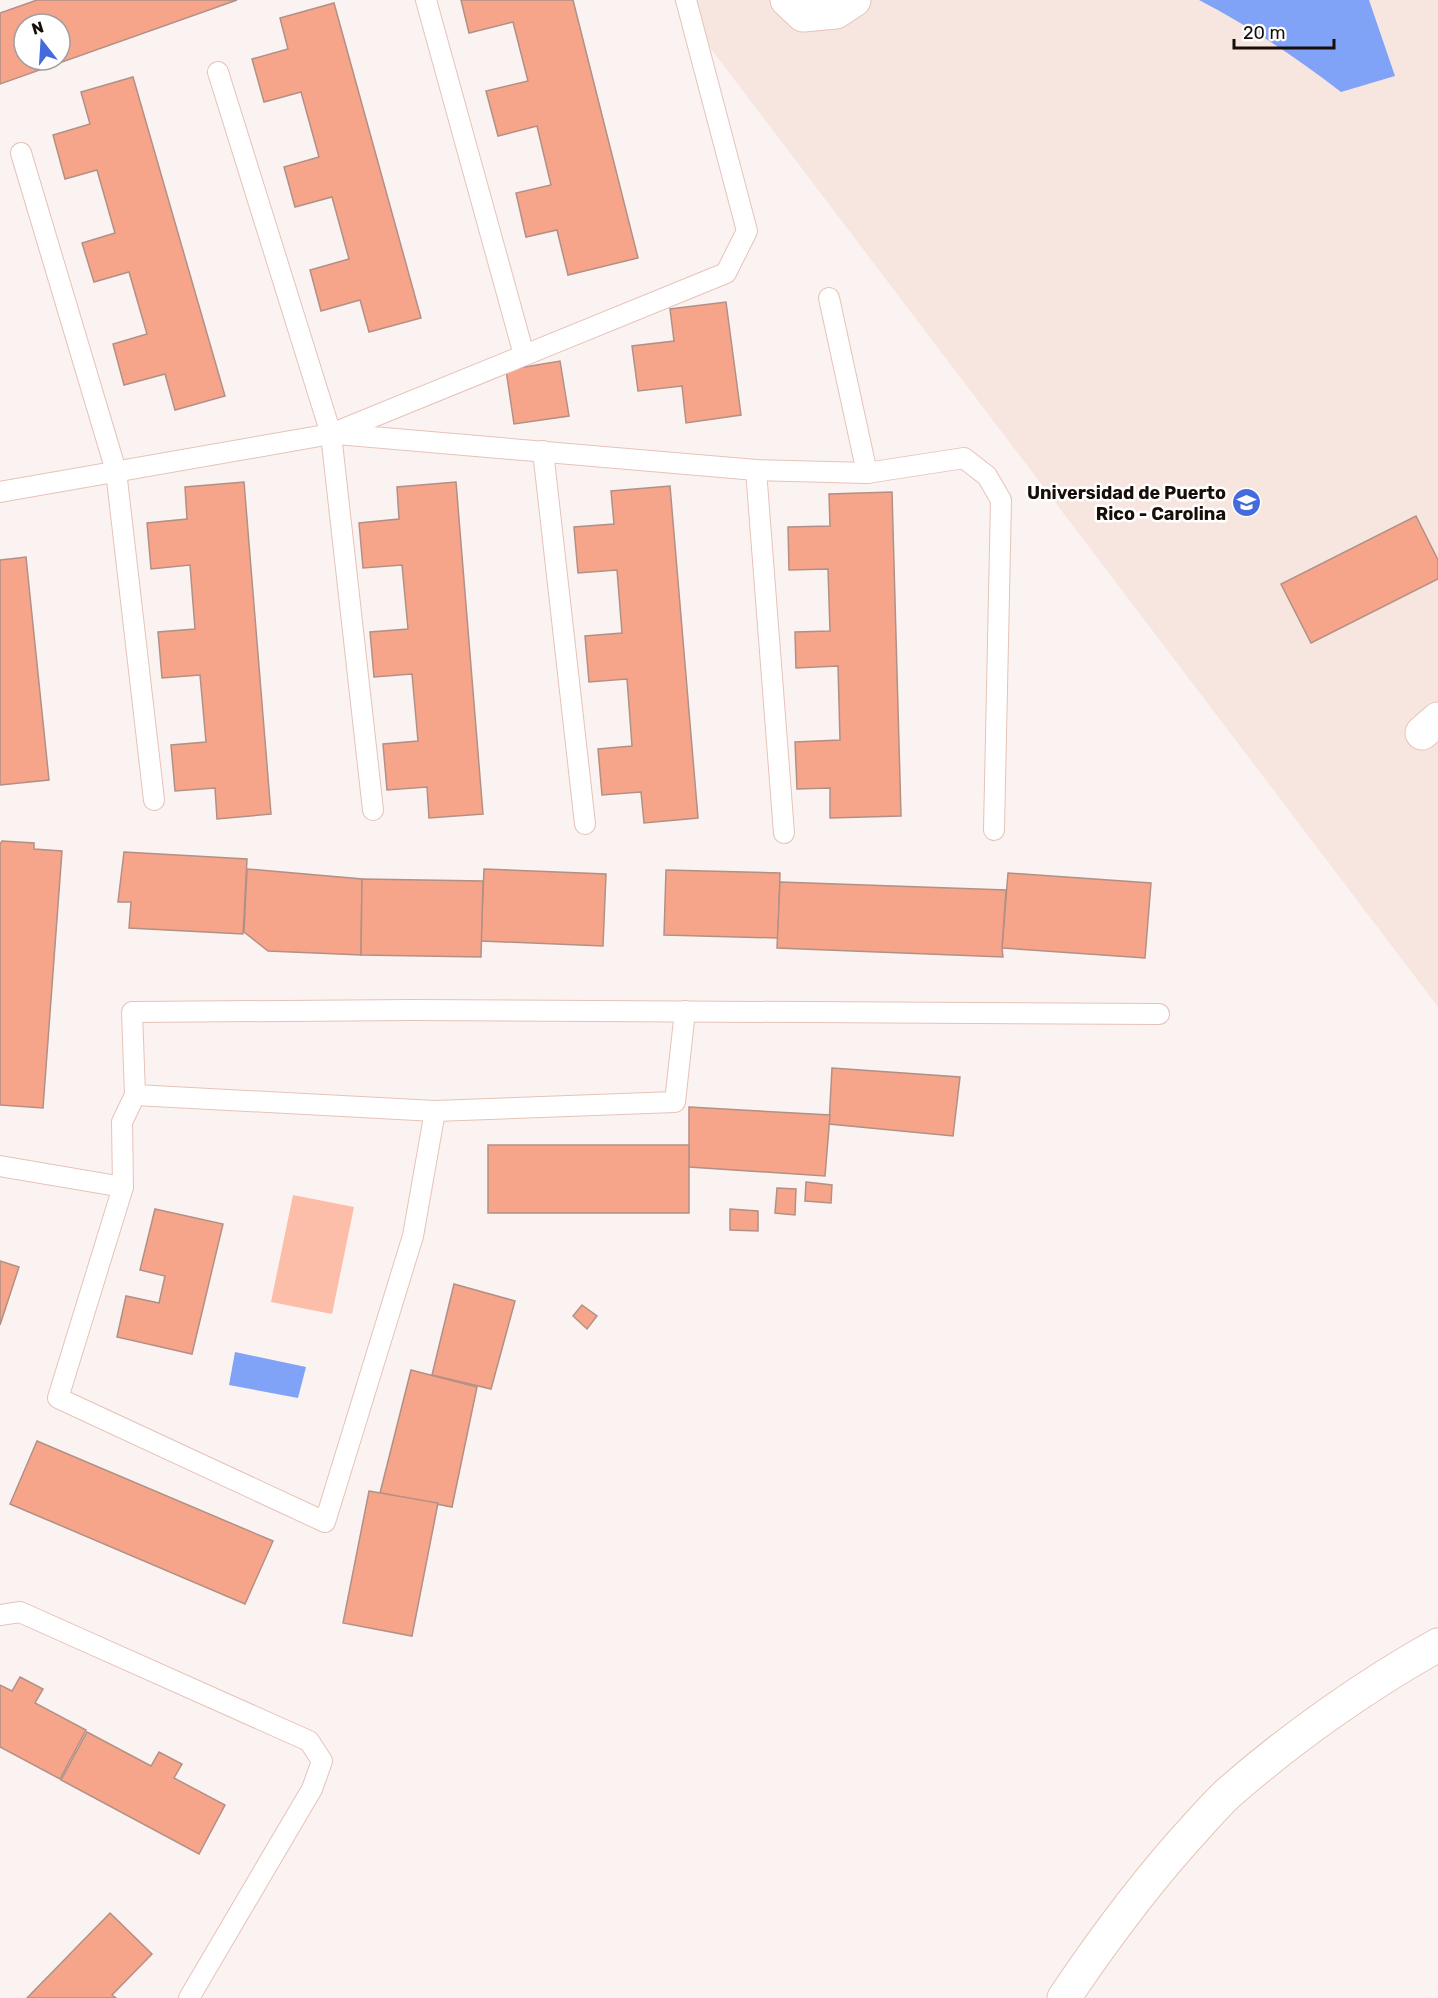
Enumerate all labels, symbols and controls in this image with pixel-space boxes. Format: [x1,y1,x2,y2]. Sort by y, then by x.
north arrow [12,12,72,72]
scale bar [1234,12,1334,50]
text: N [29,17,46,39]
text: 20 m [1243,22,1285,44]
place label: Universidad de Puerto Rico - Carolina [1027,482,1226,525]
school or university icon: Universidad de Puerto Rico - Carolina [1231,487,1263,519]

